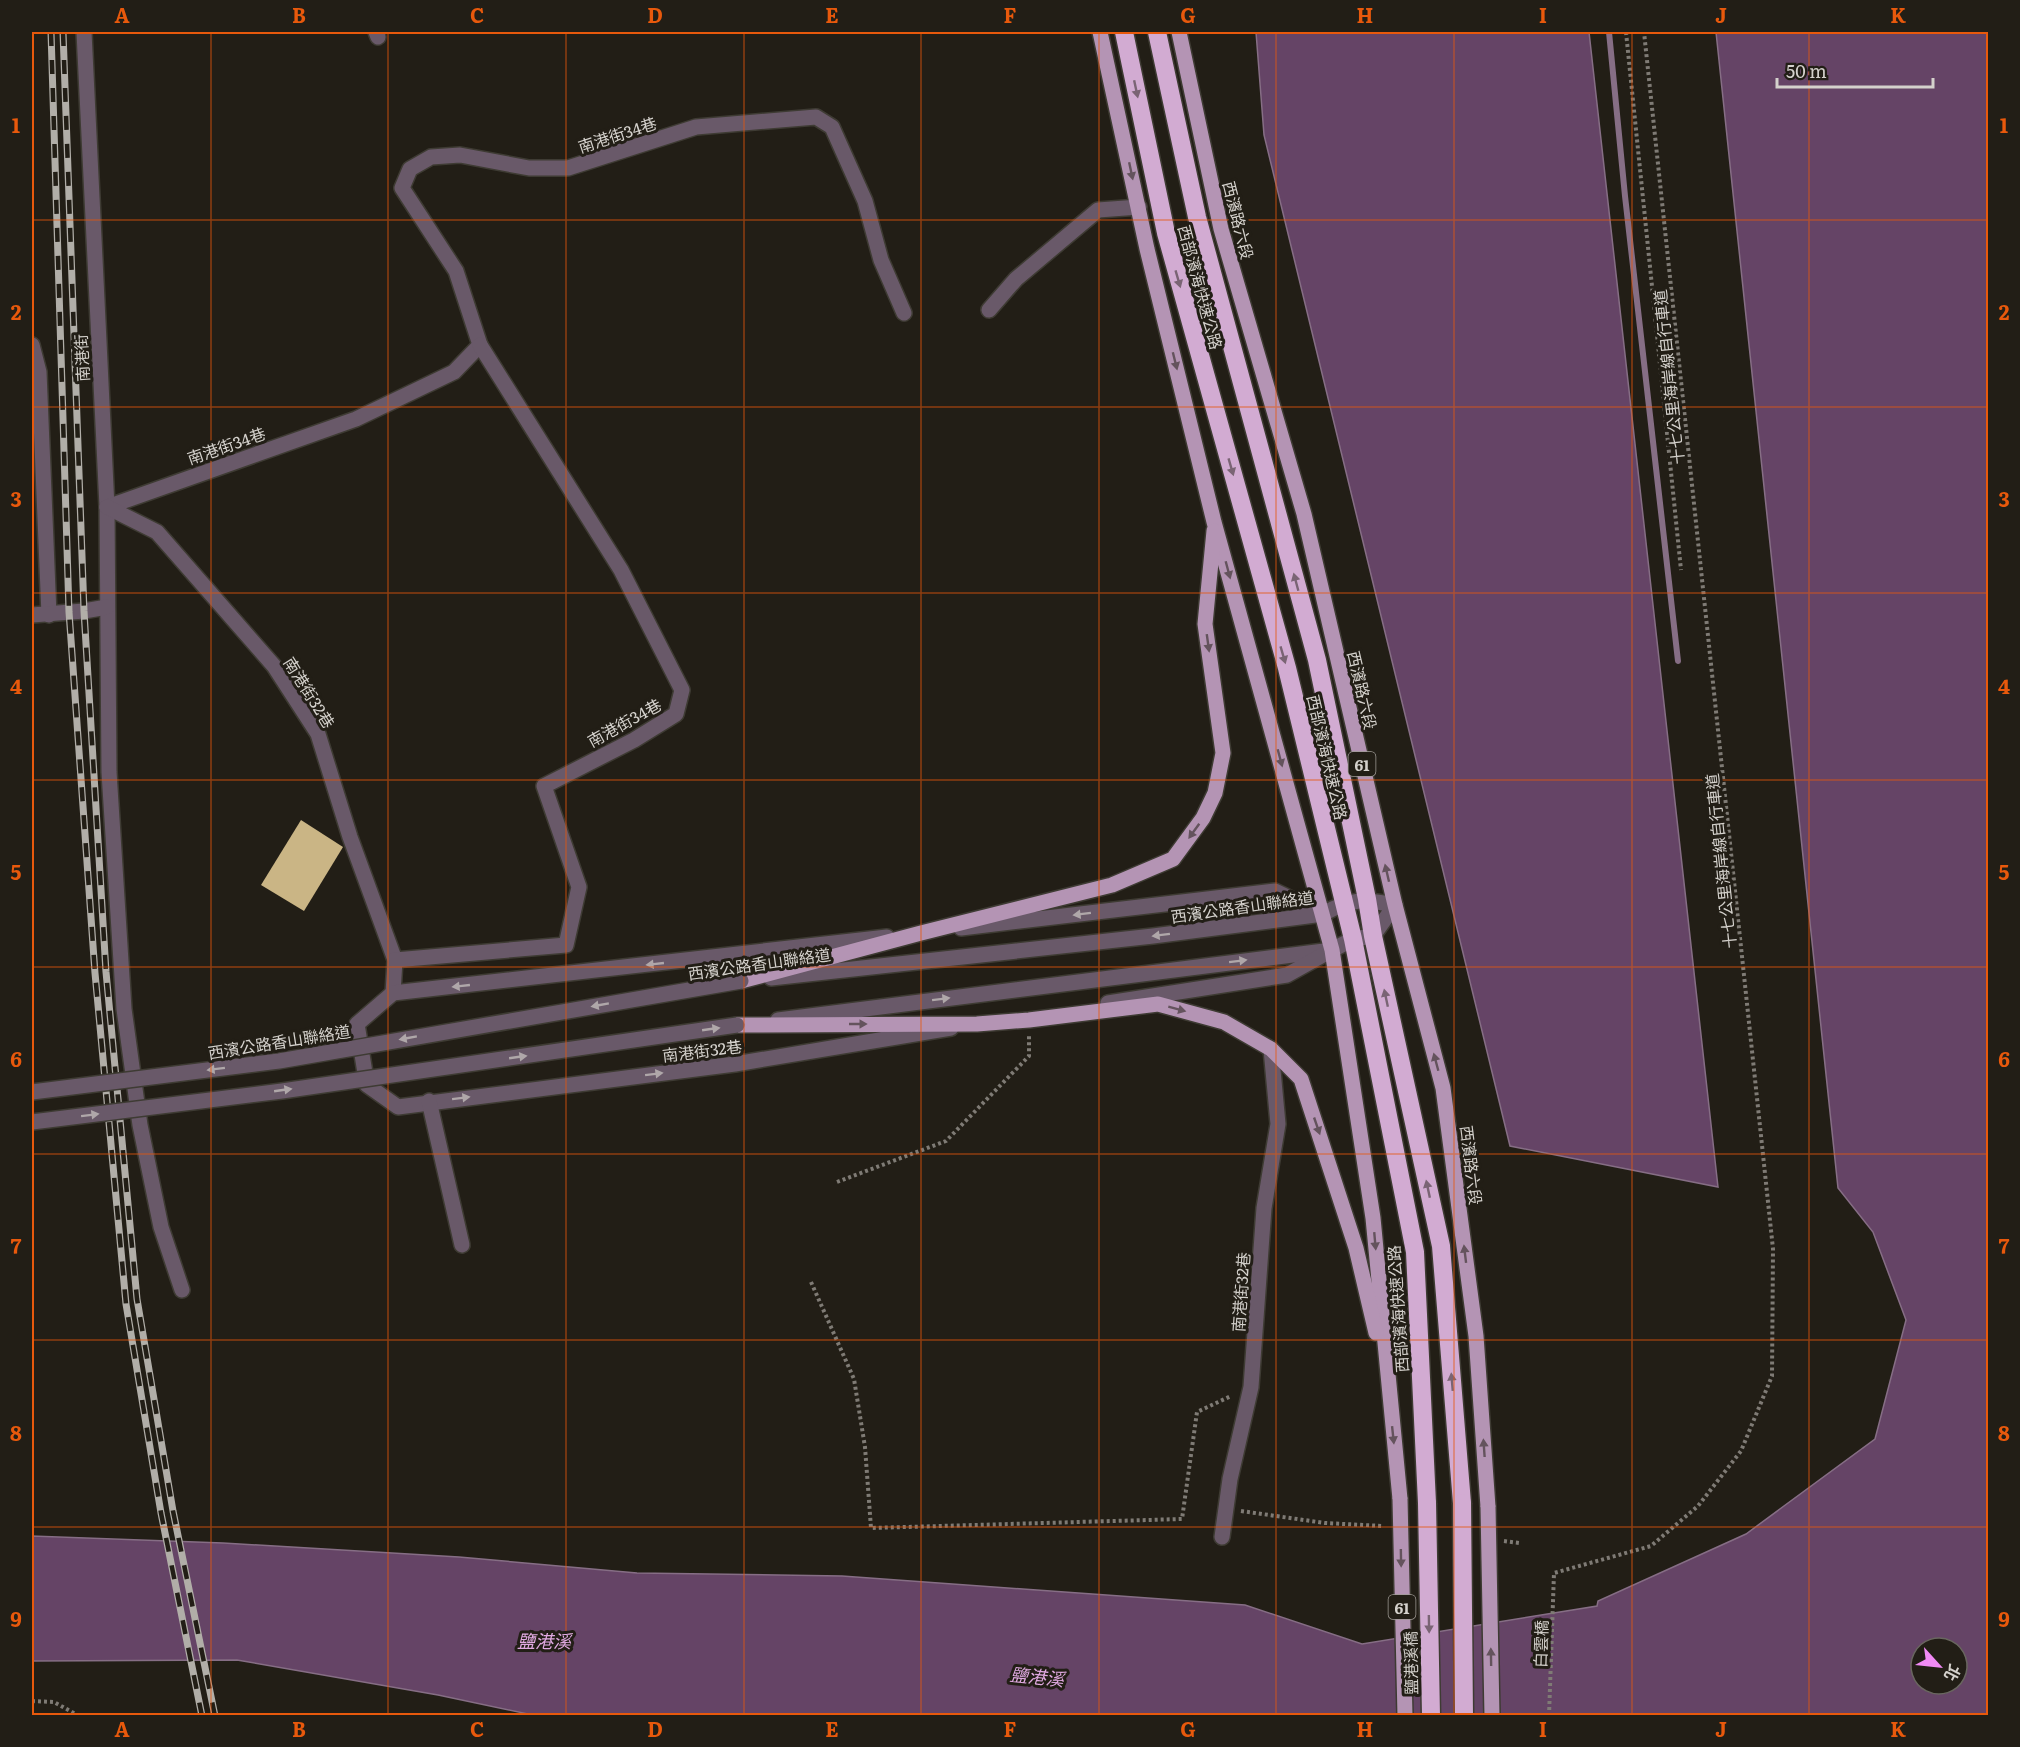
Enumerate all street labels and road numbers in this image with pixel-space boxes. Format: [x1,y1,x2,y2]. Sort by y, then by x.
street label: 南港街34巷 [575,110,659,158]
street label: 西濱路六段 [1218,178,1260,262]
street label: 西部濱海快速公路 [1173,222,1229,352]
street label: 十七公里海岸線自行車道 [1647,288,1689,466]
street label: 南港街 [68,333,94,383]
street label: 南港街34巷 [184,420,268,470]
street label: 西濱路六段 [1342,648,1384,732]
street label: 南港街32巷 [279,652,341,732]
street label: 南港街34巷 [583,692,665,752]
street label: 西部濱海快速公路 [1302,692,1354,822]
road number: 61 [1348,752,1376,776]
street label: 十七公里海岸線自行車道 [1699,772,1741,950]
street label: 西濱公路香山聯絡道 [1169,884,1315,928]
street label: 西濱公路香山聯絡道 [686,941,832,985]
street label: 西濱公路香山聯絡道 [206,1018,352,1064]
street label: 南港街32巷 [661,1033,743,1067]
street label: 西濱路六段 [1455,1124,1489,1206]
street label: 西部濱海快速公路 [1381,1244,1413,1374]
street label: 南港街32巷 [1225,1251,1255,1333]
road number: 61 [1388,1595,1416,1619]
street label: 白雲橋 [1527,1620,1553,1668]
street label: 鹽港溪橋 [1397,1631,1423,1695]

